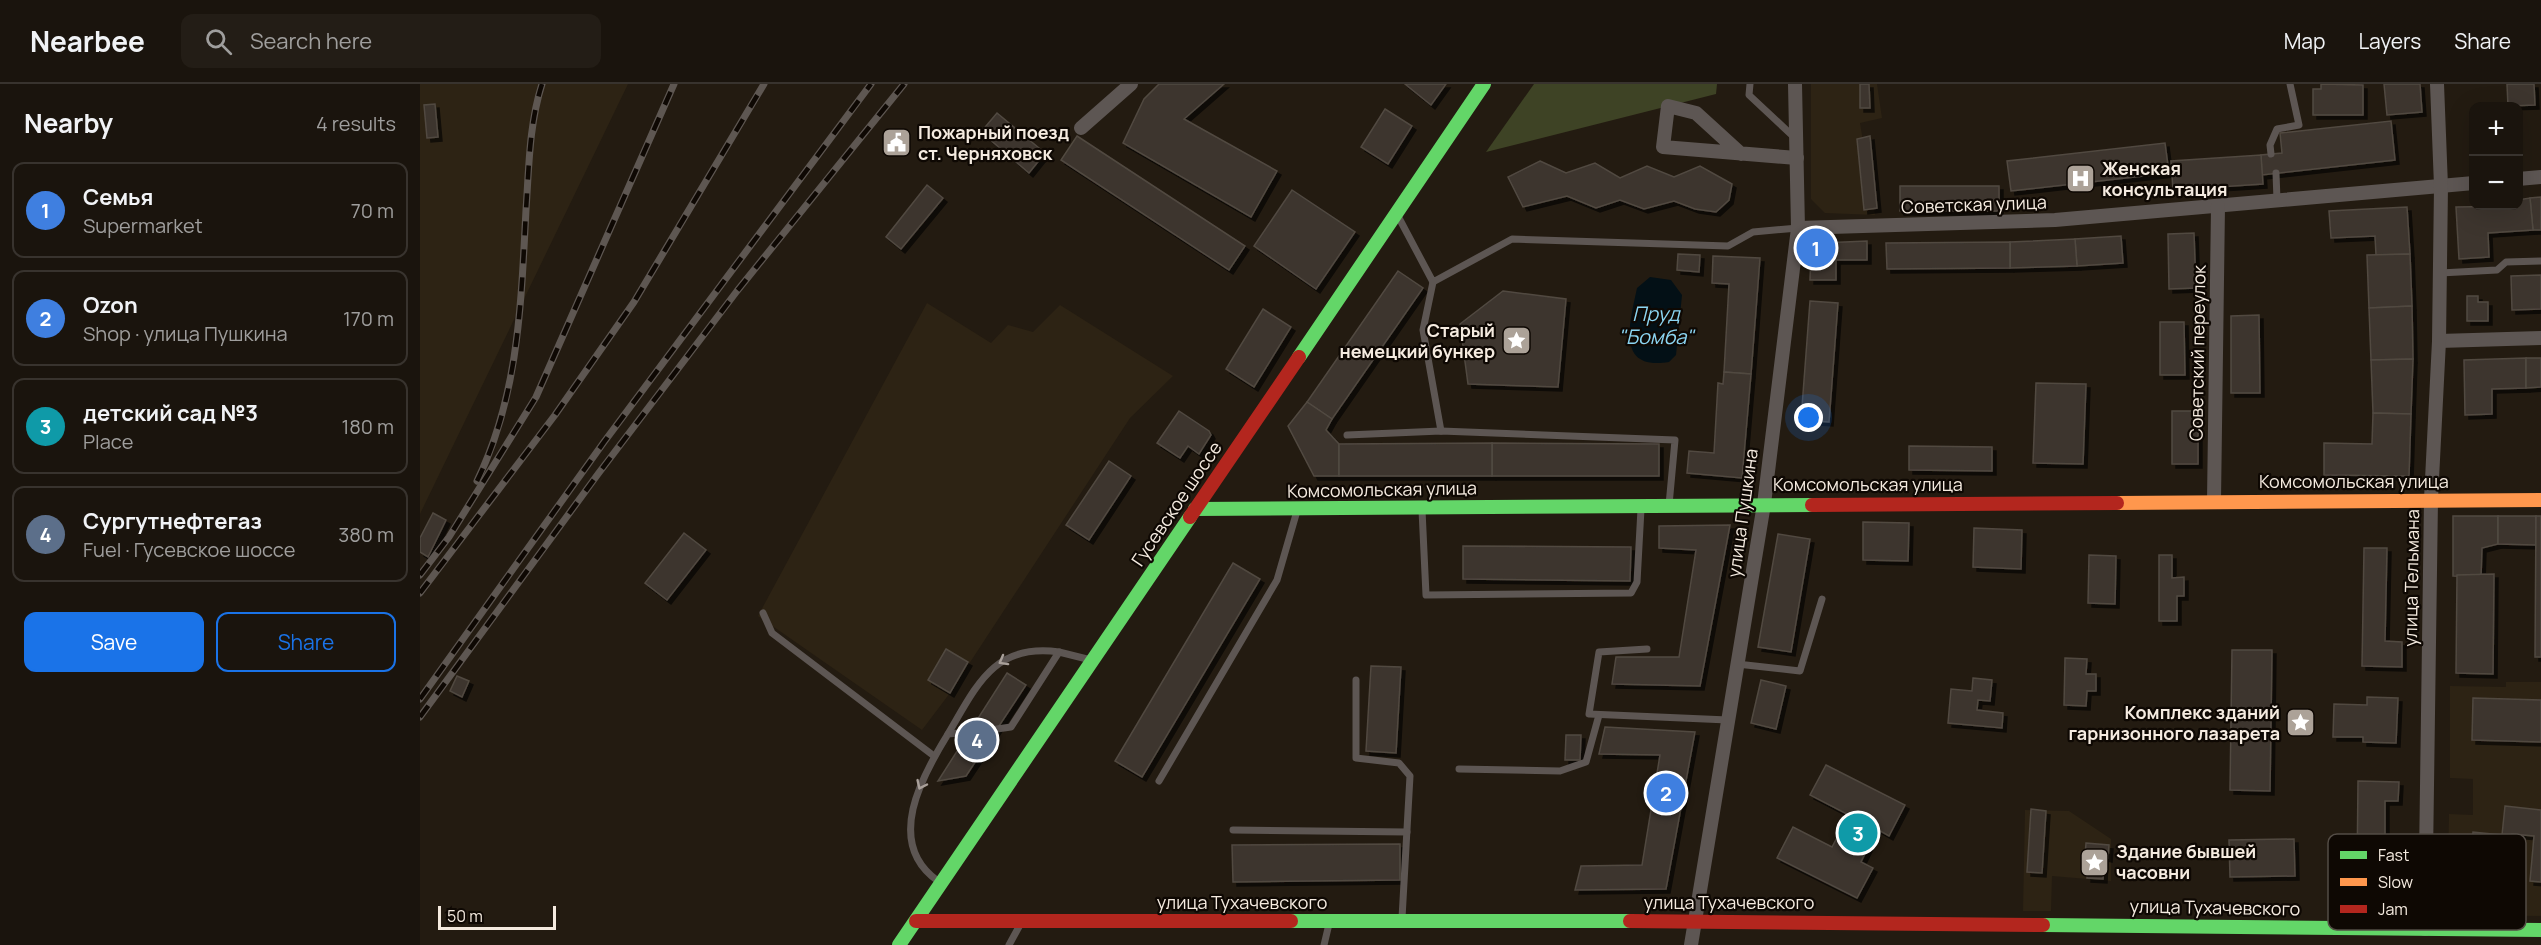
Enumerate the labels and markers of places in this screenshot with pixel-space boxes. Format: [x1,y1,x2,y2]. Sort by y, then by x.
place label: Пожарный поезд ст. Черняховск [918,120,1069,165]
public building icon: Пожарный поезд ст. Черняховск [881,127,913,159]
place label: Женская консультация [2102,156,2228,201]
hospital icon: Женская консультация [2065,163,2097,195]
pin: 1 [1796,226,1836,270]
place label: Старый немецкий бункер [1340,318,1495,363]
place icon: Старый немецкий бункер [1500,325,1532,357]
place label: Комплекс зданий гарнизонного лазарета [2068,700,2280,745]
place icon: Комплекс зданий гарнизонного лазарета [2285,707,2317,739]
pin: 4 [958,718,996,762]
pin: 2 [1646,770,1686,816]
pin: 3 [1838,810,1878,855]
place label: Здание бывшей часовни [2116,839,2256,884]
place icon: Здание бывшей часовни [2079,846,2111,878]

